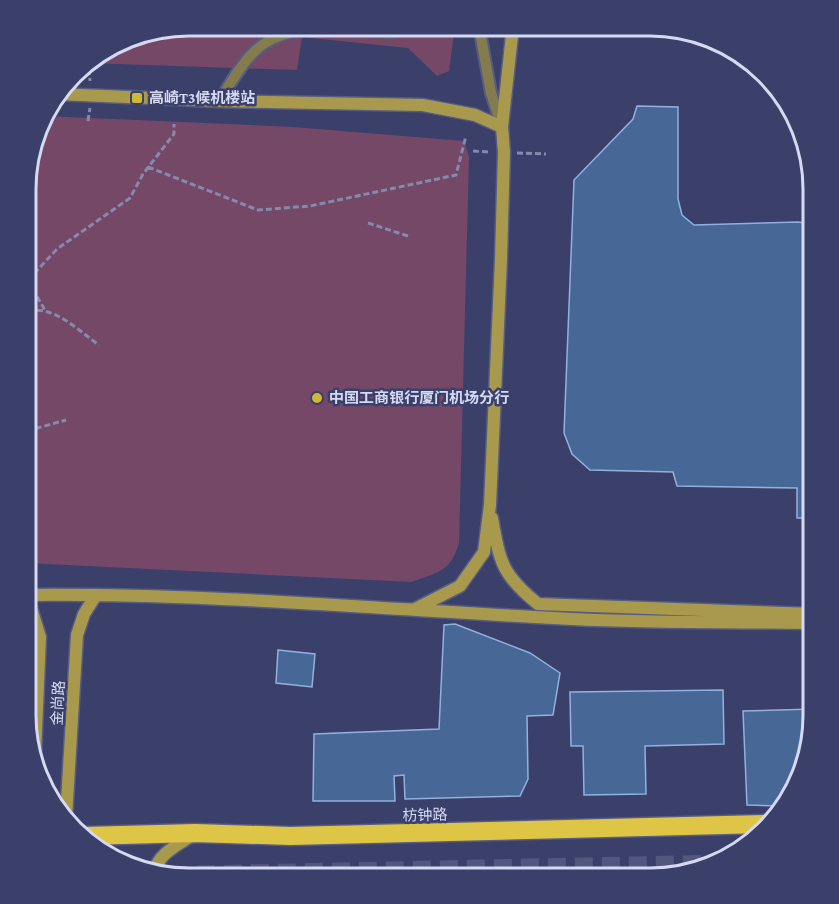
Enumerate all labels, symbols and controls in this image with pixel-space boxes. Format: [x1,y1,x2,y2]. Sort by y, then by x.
place label: 高崎T3候机楼站 [149,90,255,106]
marker: 高崎T3候机楼站 [130,91,144,105]
place label: 中国工商银行厦门机场分行 [329,390,509,406]
marker: 中国工商银行厦门机场分行 [310,391,324,405]
street label: 金尚路 [49,680,67,726]
street label: 枋钟路 [402,806,448,823]

